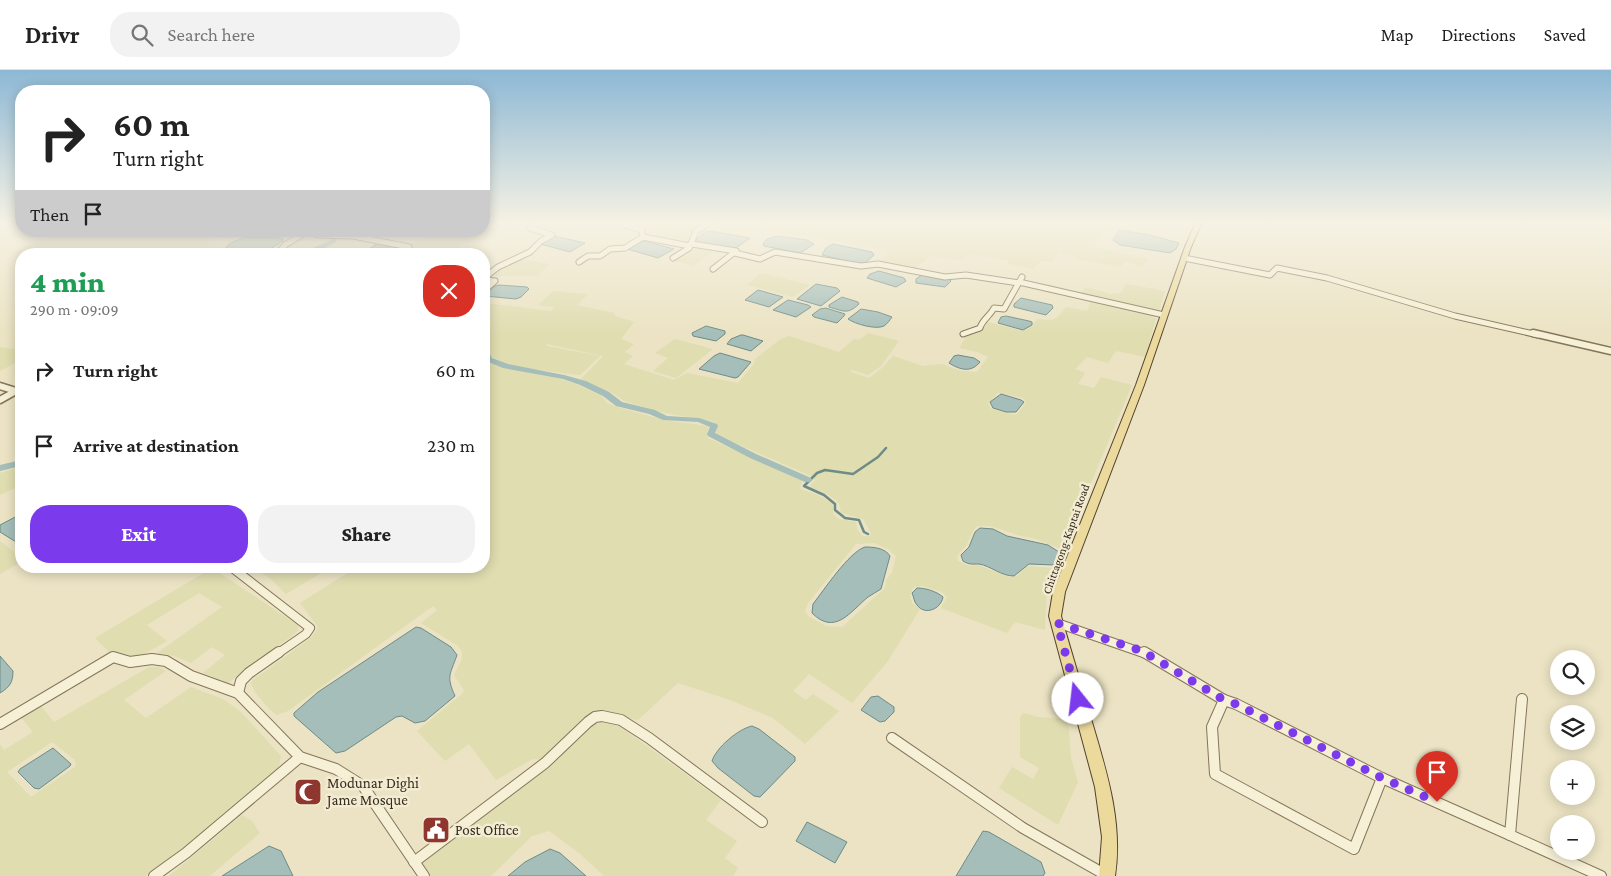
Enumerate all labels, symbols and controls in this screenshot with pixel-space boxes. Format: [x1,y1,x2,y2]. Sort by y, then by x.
search box [110,12,460,57]
text: Drivr [25,21,80,48]
icon: search [128,21,156,49]
text: Search here [168,24,255,45]
text: Map [1381,25,1413,45]
text: Directions [1441,25,1516,45]
text: Saved [1544,25,1586,45]
icon: right [30,105,95,170]
text: 60 m [113,105,190,144]
text: Turn right [113,146,204,171]
icon: arrive [79,200,107,228]
text: Then [30,204,69,225]
text: 4 min [30,265,105,298]
button: close [423,265,475,317]
text: 290 m · 09:09 [30,301,119,318]
icon: right [30,357,58,385]
text: Turn right [73,360,158,381]
text: 60 m [436,360,475,381]
icon: arrive [30,432,58,460]
text: Arrive at destination [73,435,239,456]
text: 230 m [427,435,475,456]
street label: Chittagong-Kaptai Road [1040,481,1093,596]
button: Exit [30,505,248,563]
button: Share [258,505,475,563]
map controls [1550,650,1595,860]
button: search [1550,650,1595,695]
position arrow [1051,672,1103,724]
button: layers [1550,705,1595,750]
pin [1416,751,1458,802]
icon: arrive [1423,758,1451,786]
button: + [1550,760,1595,805]
place label: Modunar Dighi Jame Mosque [325,775,419,809]
mosque icon: Modunar Dighi Jame Mosque [293,777,323,807]
public building icon: Post Office [421,815,451,845]
button: − [1550,815,1595,860]
place label: Post Office [455,822,519,838]

